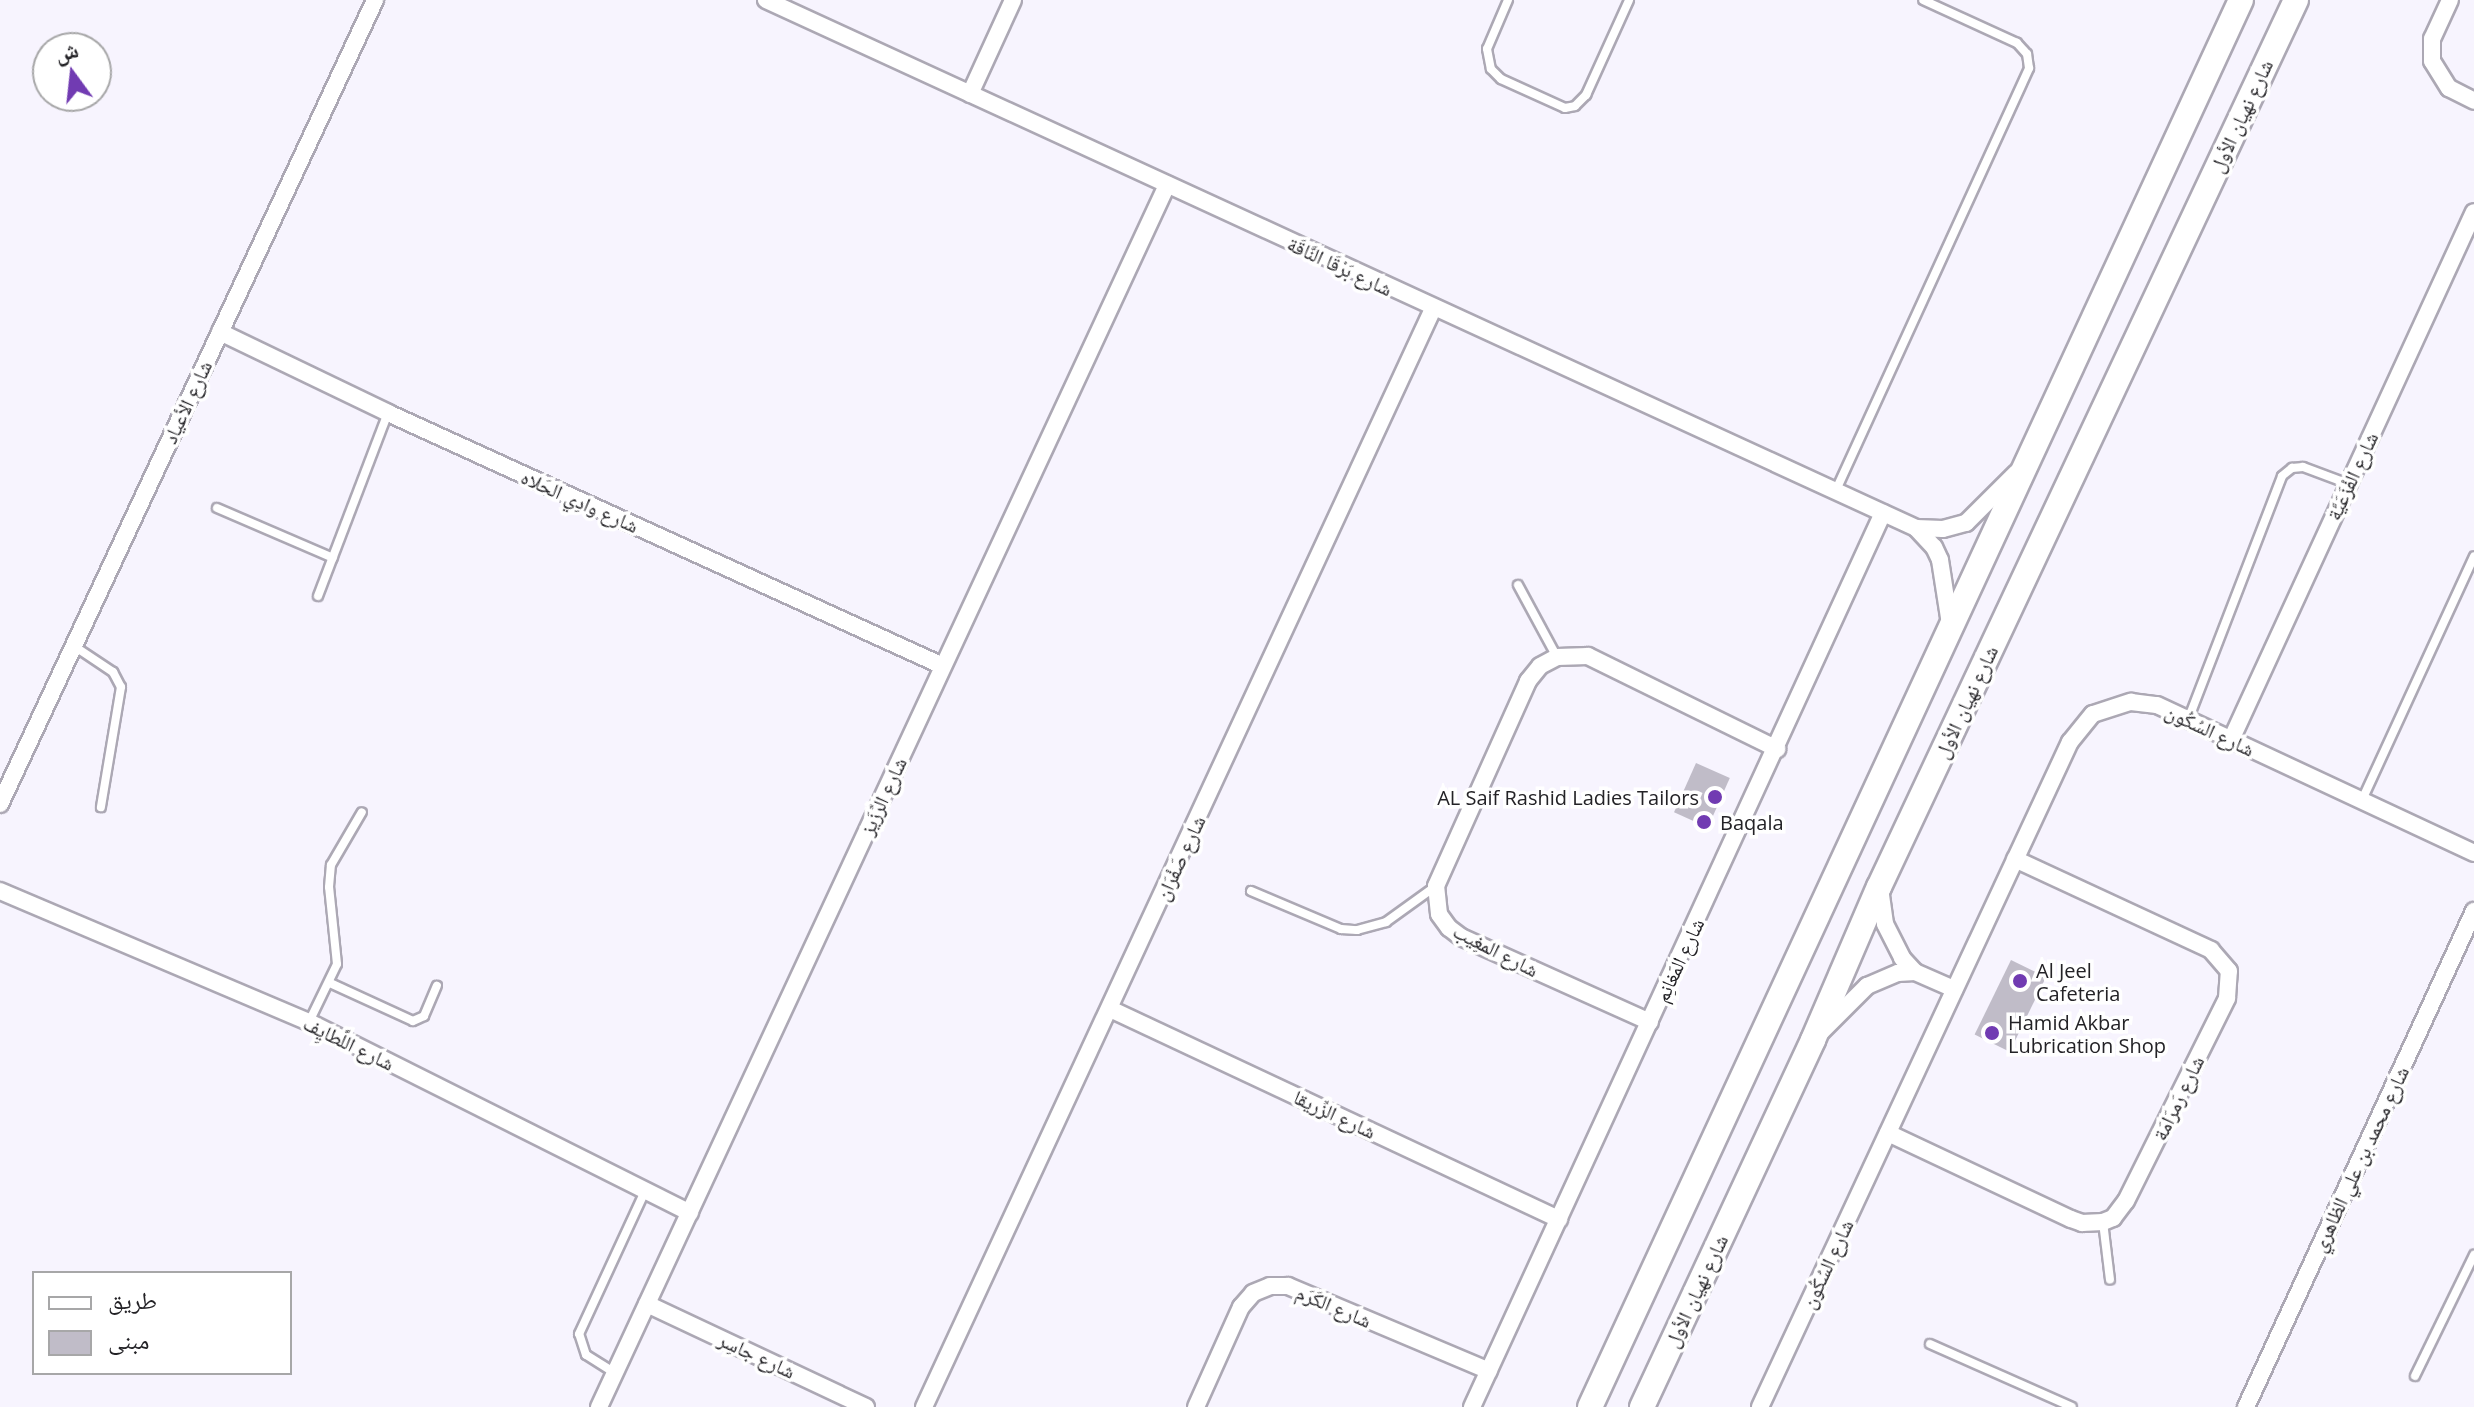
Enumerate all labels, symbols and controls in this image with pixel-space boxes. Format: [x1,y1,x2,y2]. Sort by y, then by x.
north arrow [32,32,112,112]
text: ش [51,33,81,68]
street label: شارع نهيان الأول [2204,56,2278,176]
street label: شارع بَرْقَا النَّاقَة [1284,231,1396,301]
street label: شارع الأعياد [157,357,217,447]
street label: شارع الفْزَعَيَّة [2321,428,2383,524]
street label: شارع وادِي الحَلاه [518,464,642,538]
street label: شارع نهيان الأول [1929,642,2003,762]
street label: شارع السُكُون [2162,699,2258,761]
street label: شارع الرِّزَيز [855,753,911,839]
place label: AL Saif Rashid Ladies Tailors [1437,785,1699,809]
marker: AL Saif Rashid Ladies Tailors [1706,788,1724,806]
place label: Baqala [1720,810,1784,834]
street label: شارع صَفْرَان [1150,812,1210,904]
marker: Baqala [1695,813,1713,831]
street label: شارع المَغانِم [1649,914,1709,1006]
street label: شارع المغِيب [1449,918,1543,982]
place label: Al Jeel Cafeteria [2036,958,2120,1005]
marker: Al Jeel Cafeteria [2011,972,2029,990]
place label: Hamid Akbar Lubrication Shop [2008,1010,2166,1057]
street label: شارع اللَّطايِف [300,1011,398,1075]
marker: Hamid Akbar Lubrication Shop [1983,1024,2001,1042]
street label: شارع رَمرَامَة [2147,1052,2209,1144]
street label: شارع محمد بن علي الظاهري [2306,1062,2414,1256]
street label: شارع الزِّريقا [1290,1085,1380,1143]
street label: شارع السُكُون [1796,1216,1858,1312]
street label: شارع نهيان الأول [1659,1231,1733,1351]
legend [32,1271,292,1375]
street label: شارع الكَرَم [1293,1279,1375,1333]
text: طريق [108,1283,157,1316]
text: مبنى [108,1323,149,1356]
street label: شارع جاسِر [715,1327,799,1383]

